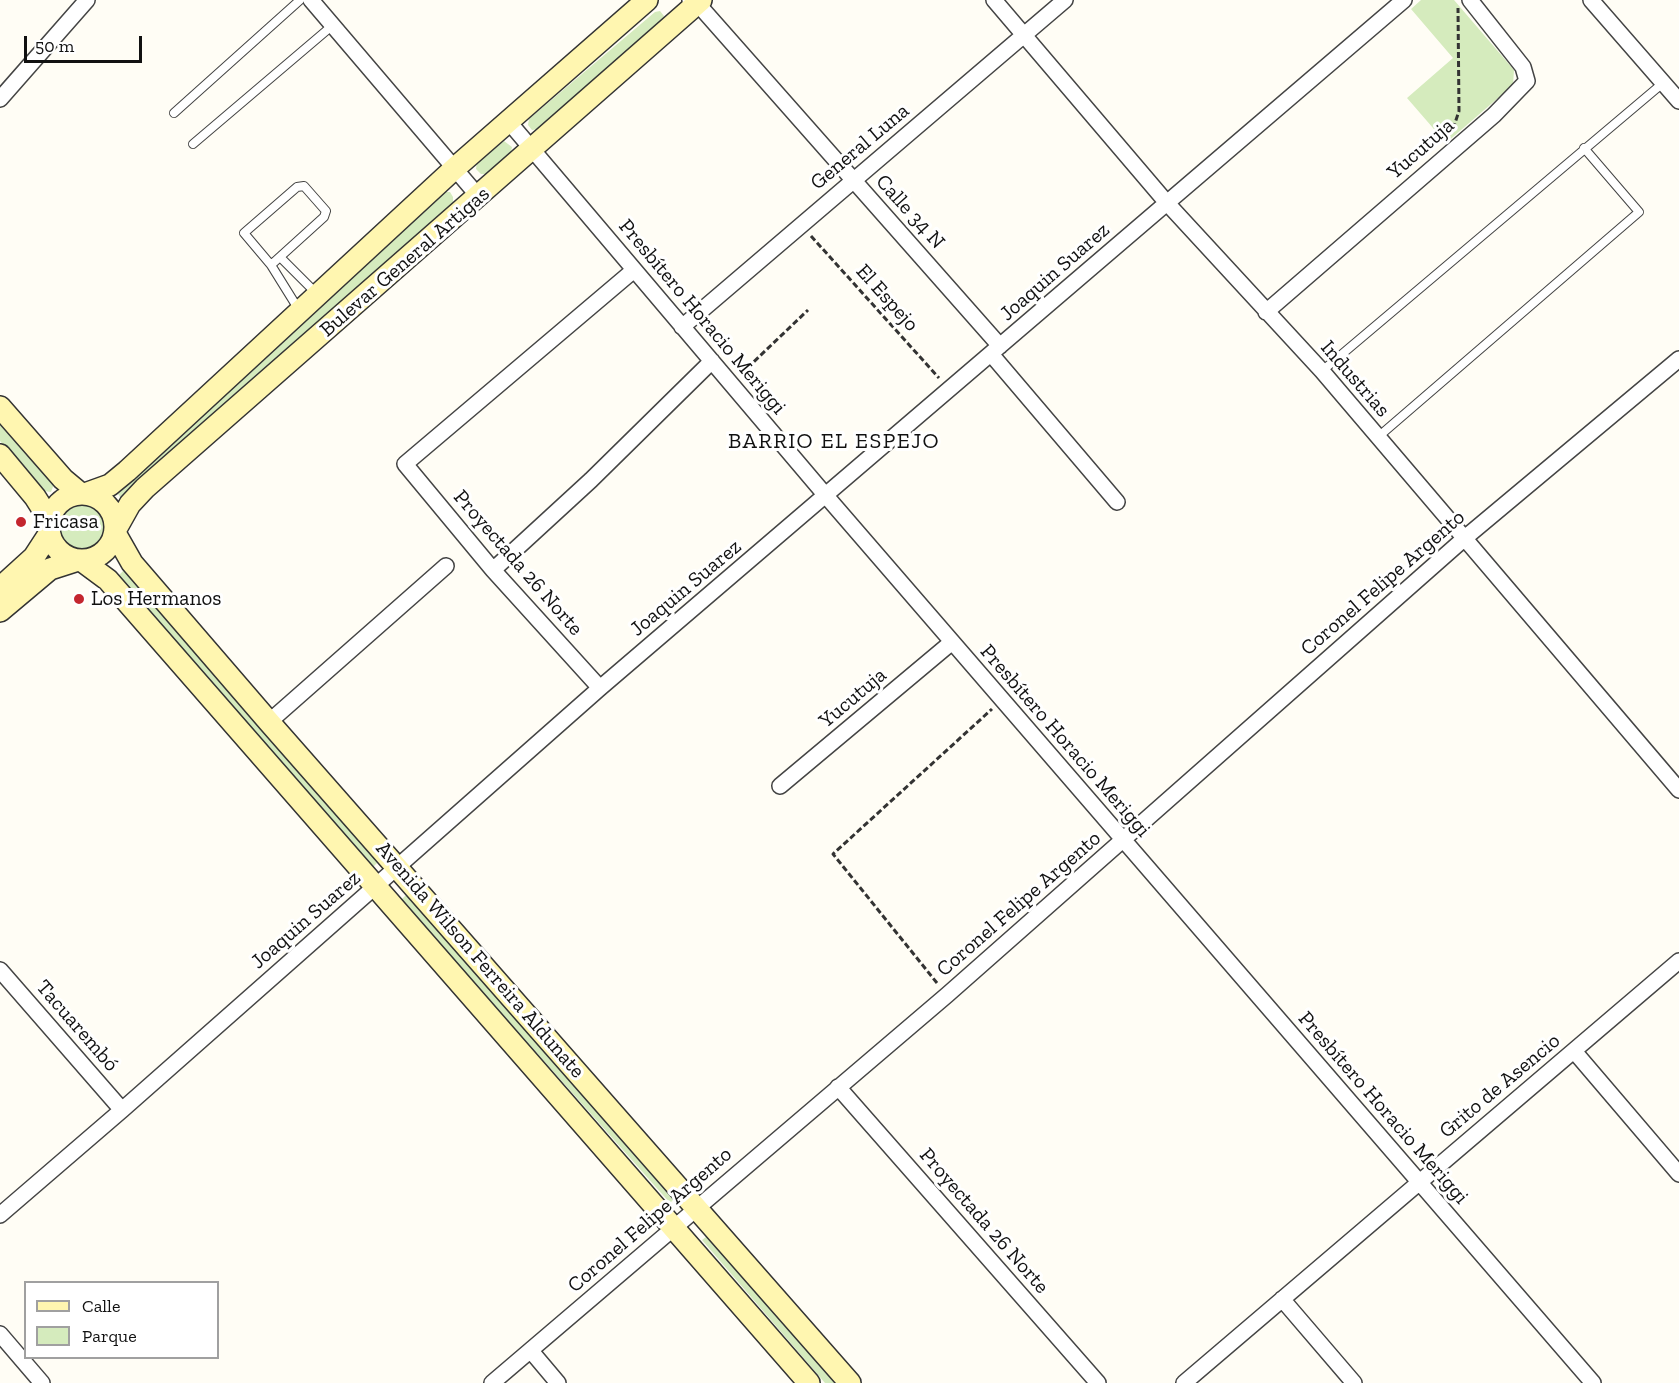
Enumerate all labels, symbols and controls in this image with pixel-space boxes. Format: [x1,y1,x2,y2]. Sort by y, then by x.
scale bar [27,24,146,62]
text: 50 m [35,35,74,57]
street label: General Luna [806,99,914,195]
street label: Yucutuja [1382,113,1460,185]
street label: Calle 34 N [870,170,950,254]
street label: Bulevar General Artigas [315,181,495,343]
street label: Presbítero Horacio Meriggi [613,214,791,420]
street label: Joaquin Suarez [995,217,1115,327]
street label: El Espejo [850,259,924,337]
street label: Industrias [1315,336,1395,422]
district label: BARRIO EL ESPEJO [728,429,940,455]
street label: Proyectada 26 Norte [448,485,588,641]
street label: Coronel Felipe Argento [1296,505,1470,661]
place label: Fricasa [33,509,99,535]
marker: Fricasa [14,515,28,529]
street label: Joaquin Suarez [625,534,747,642]
place label: Los Hermanos [91,586,222,612]
marker: Los Hermanos [72,592,86,606]
street label: Presbítero Horacio Meriggi [975,640,1155,842]
street label: Yucutuja [814,663,892,733]
street label: Coronel Felipe Argento [932,826,1106,982]
street label: Avenida Wilson Ferreira Aldunate [370,837,590,1083]
street label: Joaquin Suarez [246,865,366,975]
street label: Tacuarembó [30,975,124,1077]
street label: Presbítero Horacio Meriggi [1293,1007,1473,1209]
street label: Grito de Asencio [1435,1028,1565,1144]
street label: Coronel Felipe Argento [563,1142,737,1298]
street label: Proyectada 26 Norte [914,1143,1054,1299]
legend [24,1281,219,1359]
text: Calle [82,1295,120,1317]
text: Parque [82,1325,137,1347]

